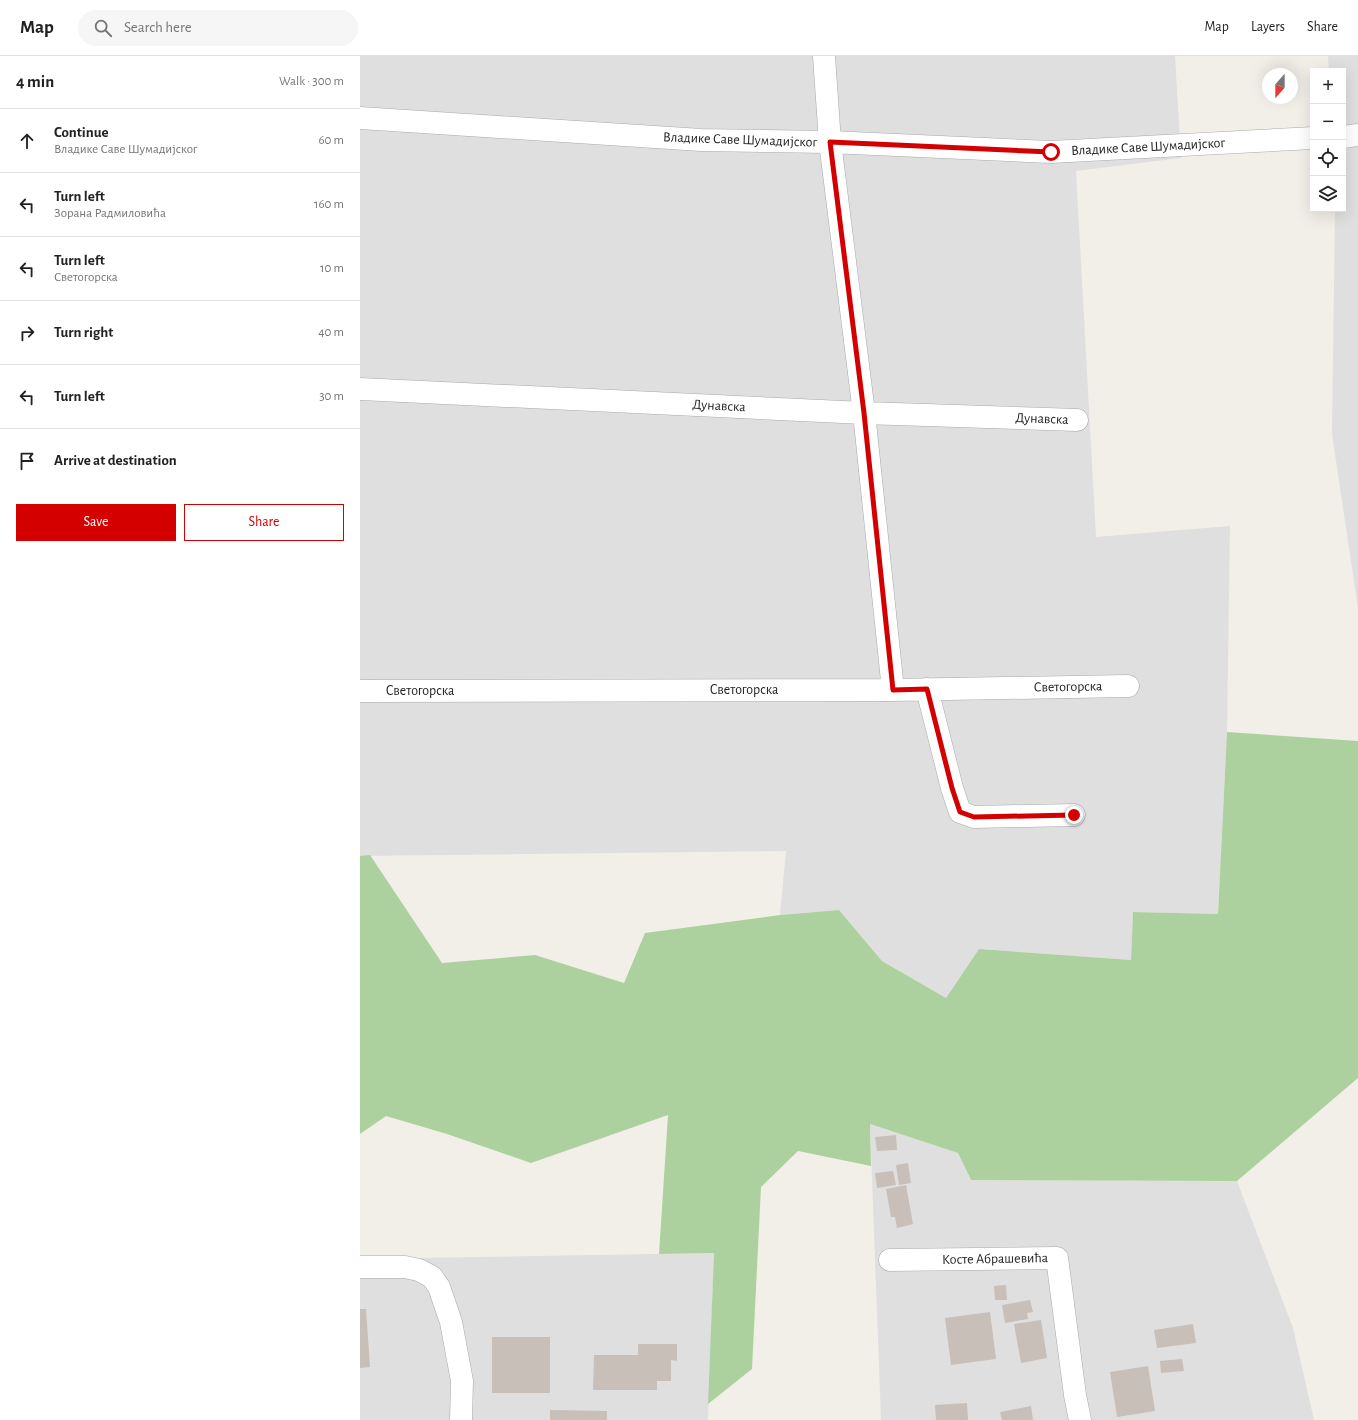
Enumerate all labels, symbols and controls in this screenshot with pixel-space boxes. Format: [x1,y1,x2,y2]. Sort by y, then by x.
search box [78,10,358,46]
icon: search [92,17,114,39]
text: Map [20,18,54,37]
text: Search here [124,20,192,35]
text: Map [1204,20,1229,34]
text: Layers [1251,20,1285,34]
text: Share [1307,20,1338,34]
north arrow [1262,68,1298,104]
map controls [1310,68,1346,212]
button: + [1310,68,1346,104]
text: 4 min [16,73,54,90]
text: Walk · 300 m [279,75,344,88]
button: − [1310,104,1346,140]
text: Continue [54,125,109,140]
icon: ahead [16,130,38,152]
street label: Владике Саве Шумадијског [663,130,818,150]
text: 60 m [318,134,344,147]
street label: Владике Саве Шумадијског [1071,136,1226,158]
button: locate [1310,140,1346,176]
text: Владике Саве Шумадијског [54,143,197,156]
route start [1042,143,1060,161]
button: layers [1310,176,1346,212]
text: Turn left [54,189,105,204]
icon: left [16,194,38,216]
text: 160 m [314,198,344,211]
text: Зорана Радмиловића [54,207,166,220]
text: Turn left [54,253,105,268]
icon: left [16,258,38,280]
text: 10 m [320,262,344,275]
text: Светогорска [54,271,118,284]
icon: right [16,322,38,344]
text: Turn right [54,325,113,340]
text: 40 m [318,326,344,339]
icon: left [16,386,38,408]
text: Turn left [54,389,105,404]
text: 30 m [319,390,344,403]
street label: Дунавска [692,398,746,414]
street label: Дунавска [1015,411,1069,427]
icon: arrive [16,450,38,472]
text: Arrive at destination [54,453,177,468]
button: Save [16,504,176,541]
button: Share [184,504,344,541]
street label: Светогорска [1034,679,1103,695]
street label: Светогорска [710,683,779,697]
street label: Светогорска [386,684,455,698]
route end [1065,806,1083,824]
street label: Косте Абрашевића [942,1251,1049,1267]

